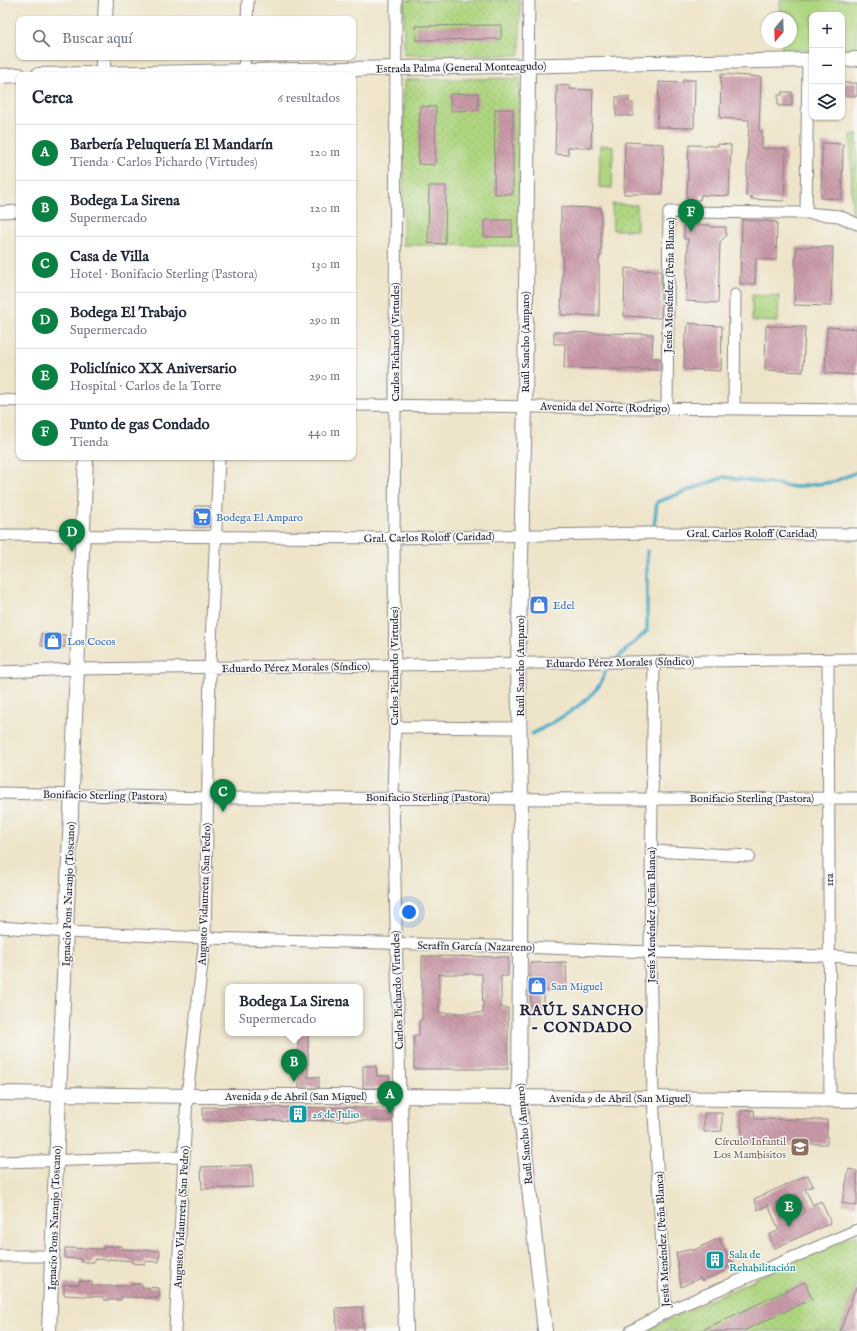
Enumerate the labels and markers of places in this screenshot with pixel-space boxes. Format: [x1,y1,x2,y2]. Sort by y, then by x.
pin: F [678,199,704,232]
supermarket icon: Bodega El Amparo [191,506,213,528]
place label: Bodega El Amparo [216,511,303,525]
pin: D [59,519,85,552]
shop icon: Edel [528,594,550,616]
place label: Edel [553,599,575,613]
shop icon: Los Cocos [42,630,64,652]
place label: Los Cocos [67,635,116,649]
pin: C [210,779,236,812]
shop icon: San Miguel [526,975,548,997]
place label: San Miguel [551,980,603,994]
pin: B [281,1049,307,1082]
pin: A [377,1081,403,1114]
building icon: 26 de Julio [287,1103,309,1125]
place label: 26 de Julio [312,1108,359,1122]
place label: Círculo Infantil Los Mambisitos [713,1135,786,1162]
school or university icon: Círculo Infantil Los Mambisitos [789,1136,811,1158]
pin: E [776,1194,802,1227]
place label: Sala de Rehabilitación [729,1248,796,1275]
building icon: Sala de Rehabilitación [704,1249,726,1271]

